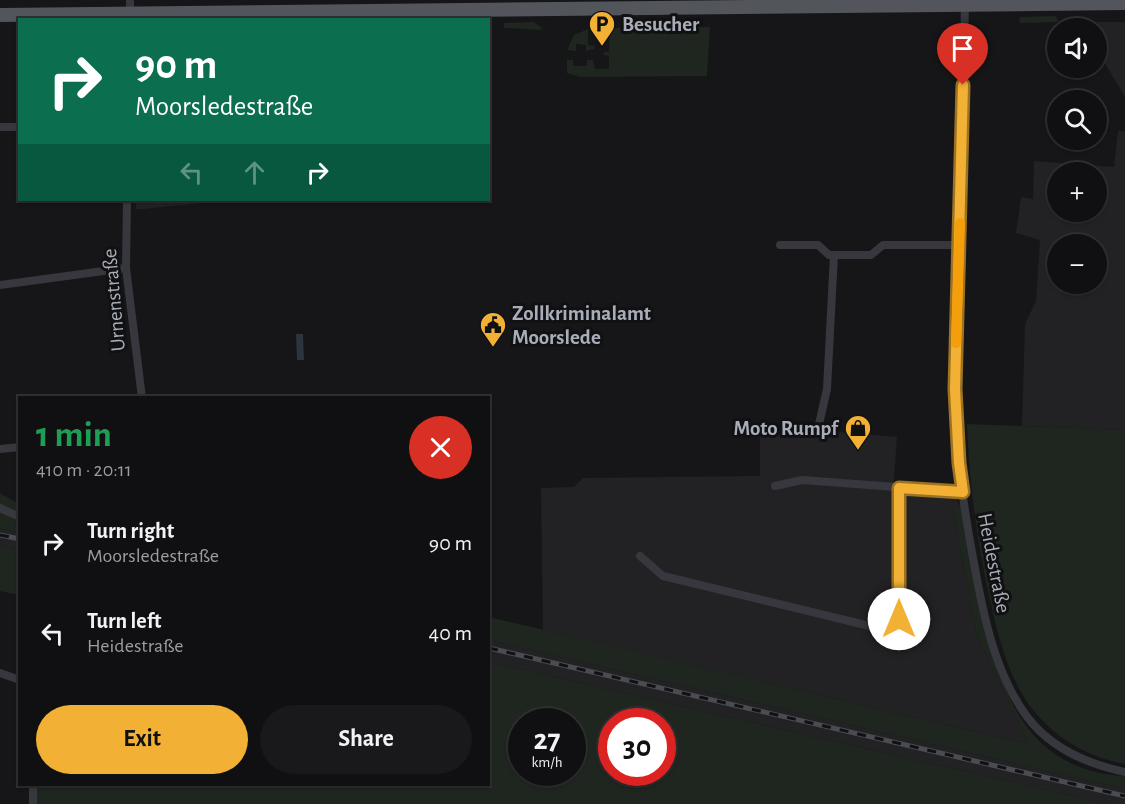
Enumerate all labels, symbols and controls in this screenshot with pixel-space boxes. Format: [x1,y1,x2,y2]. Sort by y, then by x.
parking icon: Besucher [587,9,617,47]
place label: Besucher [622,14,700,35]
map controls [1047,18,1107,294]
button: sound [1047,18,1107,78]
pin [937,23,988,85]
icon: arrive [946,32,979,65]
icon: right [36,42,114,120]
text: 90 m [135,44,217,86]
button: search [1047,90,1107,150]
text: Moorsledestraße [135,93,313,120]
icon: left [175,156,208,189]
icon: ahead [238,156,271,189]
icon: right [301,156,334,189]
button: + [1047,162,1107,222]
button: − [1047,234,1107,294]
street label: Urnenstraße [99,248,129,352]
place label: Zollkriminalamt Moorslede [512,303,651,348]
public building icon: Zollkriminalamt Moorslede [478,310,508,348]
shop icon: Moto Rumpf [843,413,873,451]
button: close [409,416,472,479]
text: 1 min [36,417,112,453]
place label: Moto Rumpf [734,418,840,439]
text: 410 m · 20:11 [36,460,132,480]
street label: Heidestraße [974,511,1014,615]
text: Turn right [87,520,174,542]
icon: right [36,527,69,560]
text: 90 m [429,532,472,554]
text: Moorsledestraße [87,546,219,566]
position arrow [867,587,931,651]
text: Turn left [87,610,161,632]
icon: left [36,617,69,650]
text: 40 m [429,622,472,644]
text: Heidestraße [87,636,184,656]
button: Exit [36,705,248,774]
button: Share [260,705,472,774]
speed limit sign: 30 [598,708,676,786]
text: 27 [533,725,561,755]
text: km/h [532,755,562,770]

